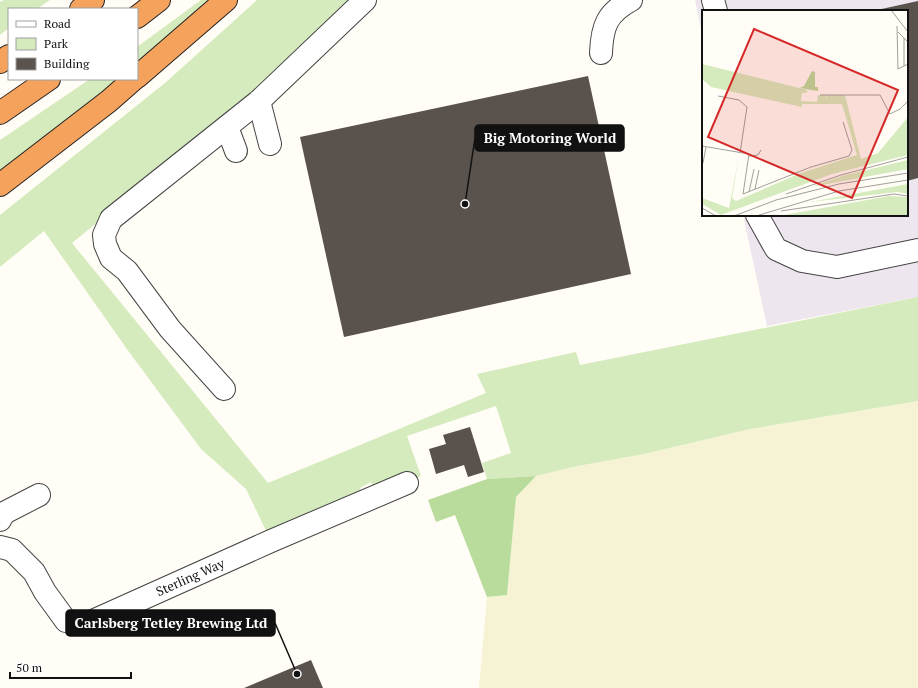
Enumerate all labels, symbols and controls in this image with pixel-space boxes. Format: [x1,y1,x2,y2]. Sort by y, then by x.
legend [8,8,138,80]
inset map [702,10,908,216]
text: Road [44,16,71,31]
text: Park [44,36,69,51]
text: Building [44,56,90,71]
callout: Big Motoring World [475,125,624,151]
text: Big Motoring World [484,128,617,147]
street label: Sterling Way [153,554,228,600]
callout: Carlsberg Tetley Brewing Ltd [66,610,275,636]
text: Carlsberg Tetley Brewing Ltd [75,613,268,632]
scale bar [10,654,131,680]
text: 50 m [16,660,43,675]

